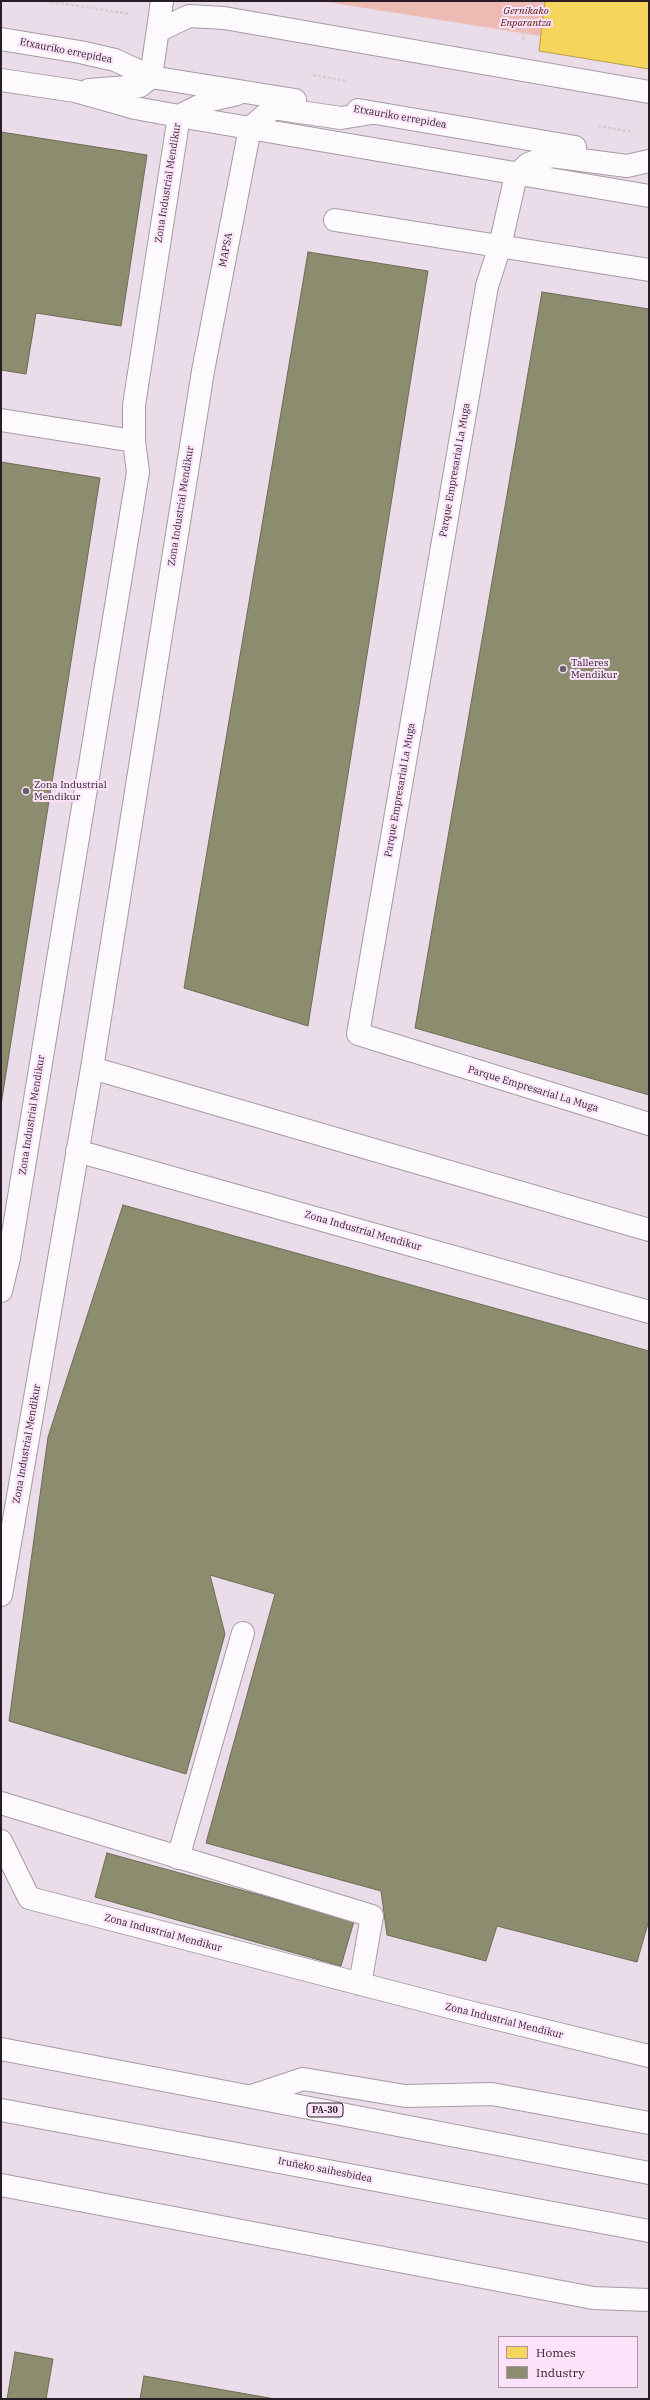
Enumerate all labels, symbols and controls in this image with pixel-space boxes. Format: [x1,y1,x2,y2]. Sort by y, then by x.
park label: Gernikako Enparantza [500,5,552,28]
street label: Etxauriko errepidea [19,36,113,66]
street label: Etxauriko errepidea [353,103,447,131]
street label: Zona Industrial Mendikur [153,122,183,244]
street label: MAPSA [217,232,235,268]
street label: Parque Empresarial La Muga [437,402,473,538]
street label: Zona Industrial Mendikur [166,445,196,567]
place label: Talleres Mendikur [571,657,617,680]
marker: Talleres Mendikur [558,664,568,674]
street label: Parque Empresarial La Muga [382,722,418,858]
place label: Zona Industrial Mendikur [34,779,107,802]
marker: Zona Industrial Mendikur [21,786,31,796]
street label: Zona Industrial Mendikur [17,1054,47,1176]
street label: Parque Empresarial La Muga [466,1063,600,1115]
street label: Zona Industrial Mendikur [303,1209,423,1253]
street label: Zona Industrial Mendikur [11,1383,43,1505]
street label: Zona Industrial Mendikur [103,1912,223,1954]
street label: Zona Industrial Mendikur [444,2001,564,2041]
road number: PA-30 [307,2103,343,2117]
street label: Iruñeko saihesbidea [277,2155,373,2185]
legend [498,2336,638,2388]
text: Homes [536,2345,576,2360]
text: Industry [536,2365,585,2380]

